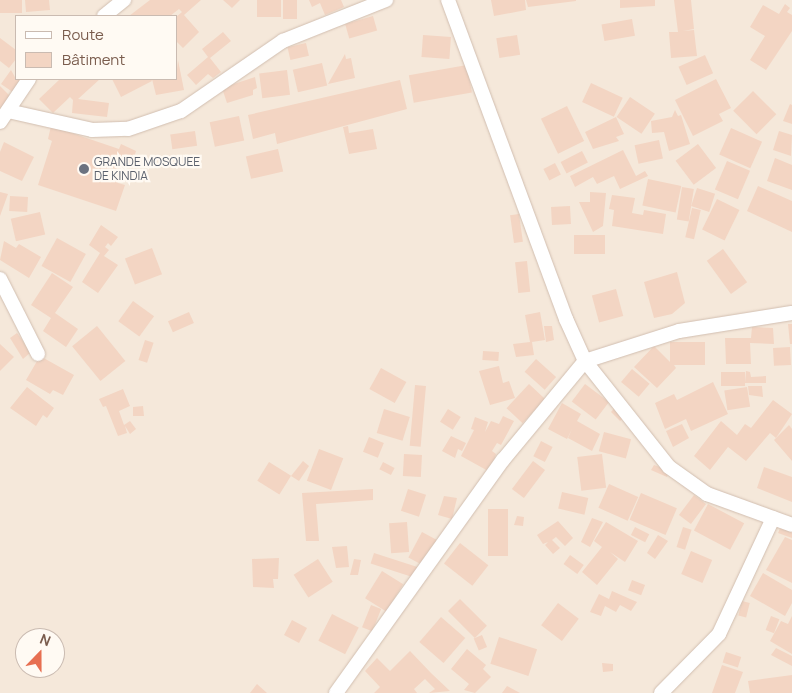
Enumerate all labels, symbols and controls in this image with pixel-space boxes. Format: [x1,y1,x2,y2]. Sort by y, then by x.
legend [15,15,178,80]
text: Route [62,24,104,45]
text: Bâtiment [62,49,125,70]
place label: GRANDE MOSQUEE DE KINDIA [94,155,200,183]
marker: GRANDE MOSQUEE DE KINDIA [78,163,90,175]
north arrow [15,628,65,678]
text: N [37,629,54,650]

